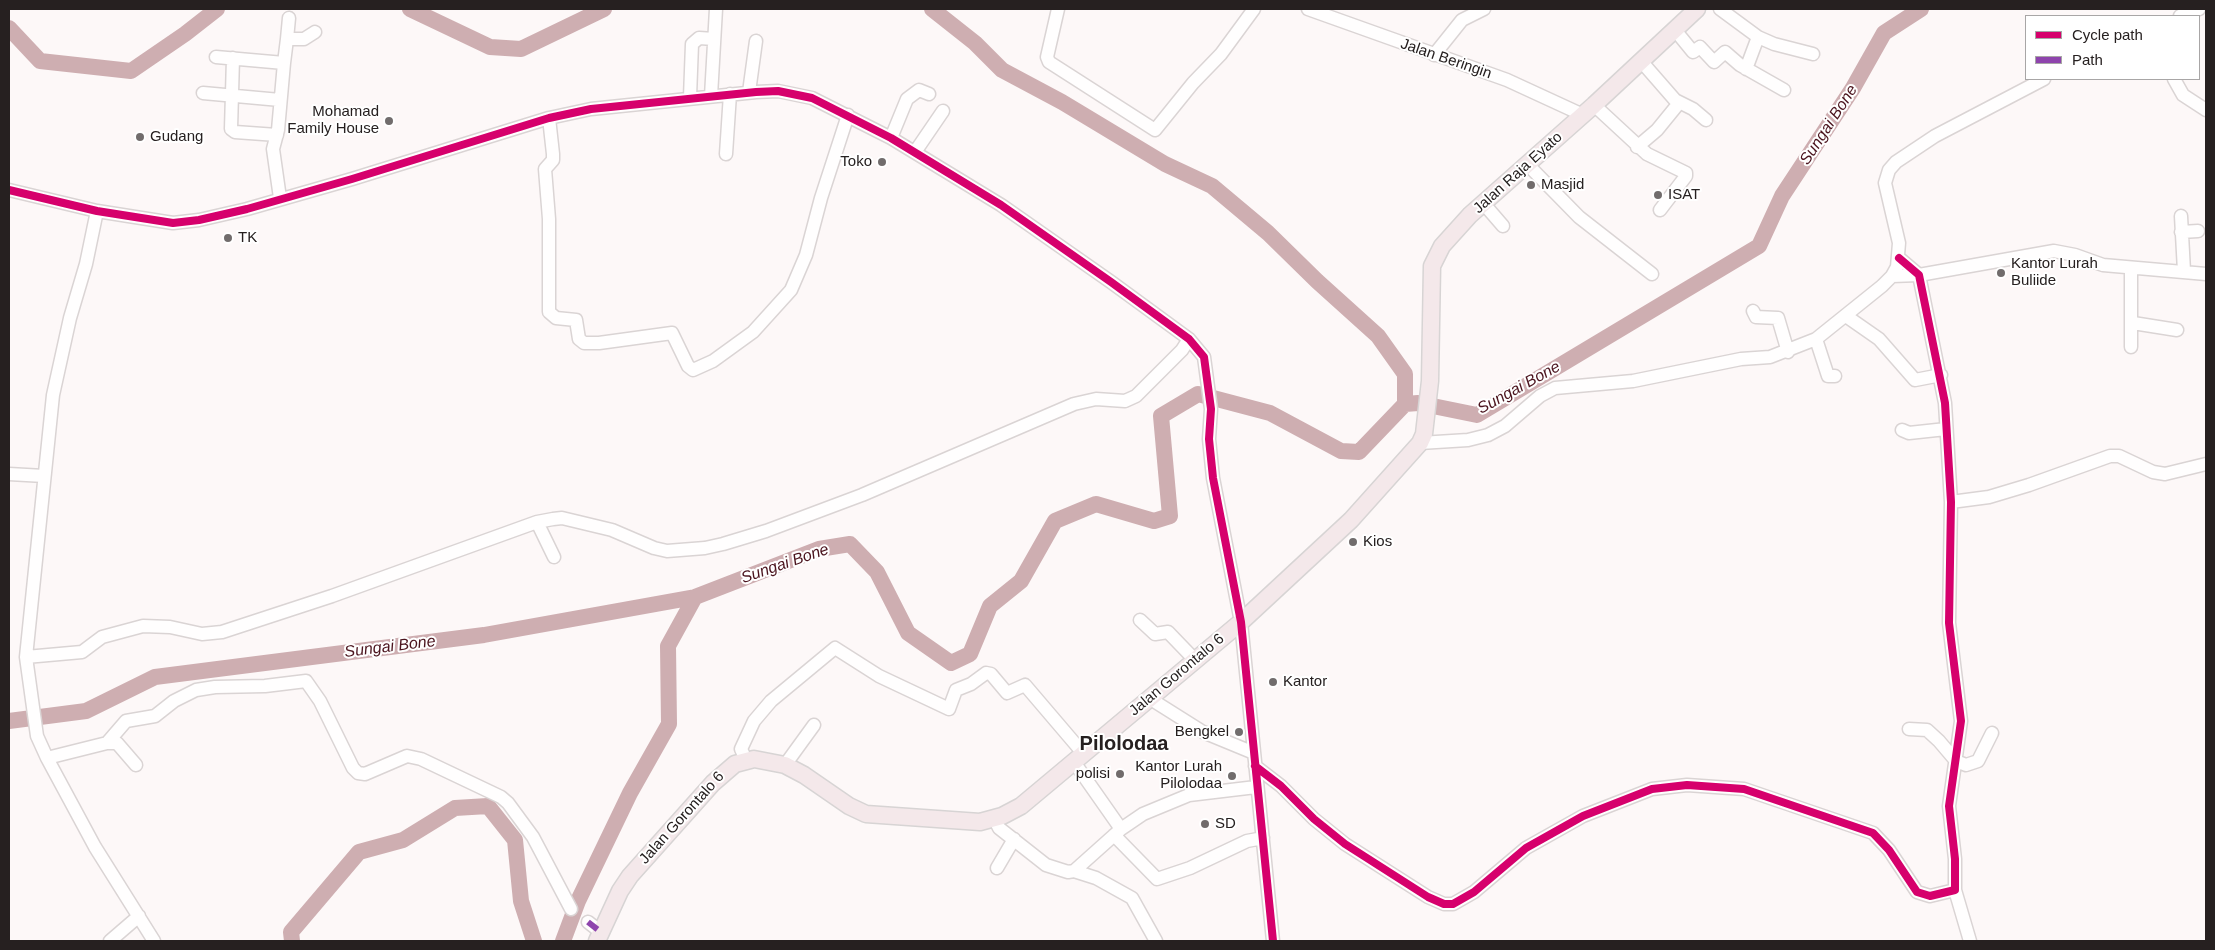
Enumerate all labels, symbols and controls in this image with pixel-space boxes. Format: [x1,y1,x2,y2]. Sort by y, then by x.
legend [2025,15,2200,80]
text: Cycle path [2072,26,2143,43]
street label: Jalan Beringin [1398,35,1494,83]
text: Path [2072,51,2103,68]
water label: Sungai Bone [1796,81,1862,169]
place label: Mohamad Family House [287,103,379,138]
marker: Mohamad Family House [383,115,395,127]
place label: Gudang [150,128,203,146]
street label: Jalan Raja Eyato [1470,128,1566,218]
marker: Gudang [134,131,146,143]
place label: Toko [840,153,872,171]
marker: Toko [876,156,888,168]
place label: Masjid [1541,176,1584,194]
marker: Masjid [1525,179,1537,191]
place label: ISAT [1668,186,1700,204]
marker: ISAT [1652,189,1664,201]
place label: TK [238,229,257,247]
marker: TK [222,232,234,244]
place label: Kantor Lurah Buliide [2011,255,2098,290]
marker: Kantor Lurah Buliide [1995,267,2007,279]
water label: Sungai Bone [1474,357,1564,419]
place label: Kios [1363,533,1392,551]
marker: Kios [1347,536,1359,548]
water label: Sungai Bone [739,540,831,588]
street label: Jalan Gorontalo 6 [1126,630,1228,720]
water label: Sungai Bone [343,632,437,662]
place label: Kantor [1283,673,1327,691]
marker: Kantor [1267,676,1279,688]
place label: Bengkel [1175,723,1229,741]
marker: Bengkel [1233,726,1245,738]
district label: Pilolodaa [1080,732,1168,756]
place label: Kantor Lurah Pilolodaa [1135,758,1222,793]
place label: polisi [1076,765,1110,783]
street label: Jalan Gorontalo 6 [636,768,728,868]
marker: polisi [1114,768,1126,780]
marker: Kantor Lurah Pilolodaa [1226,770,1238,782]
place label: SD [1215,815,1236,833]
marker: SD [1199,818,1211,830]

